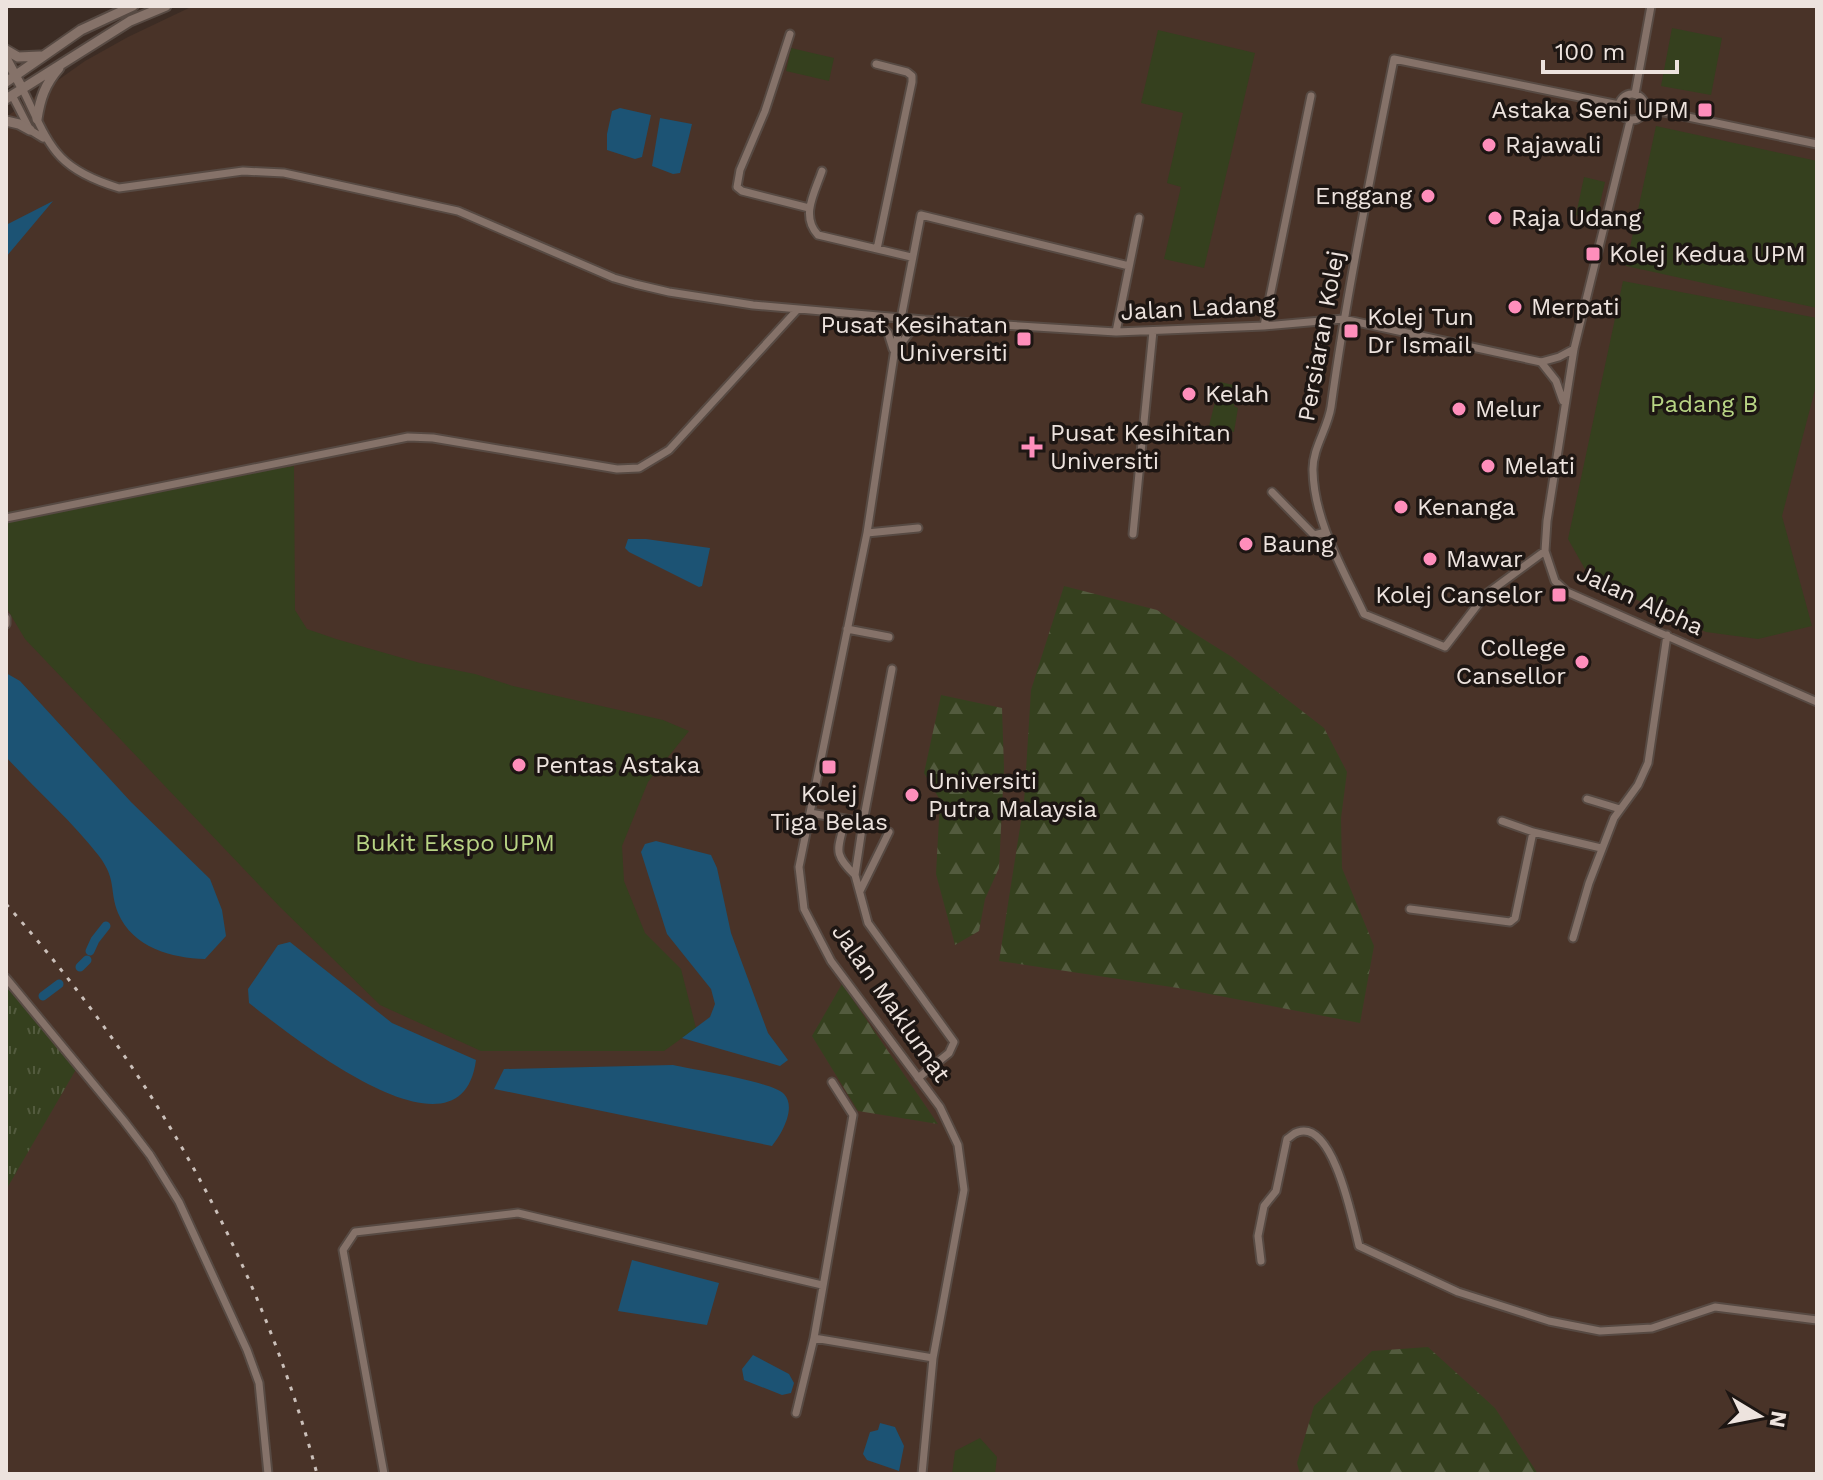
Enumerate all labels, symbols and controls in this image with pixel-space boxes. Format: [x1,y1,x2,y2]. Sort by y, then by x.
scale bar [1543,24,1677,74]
text: 100 m [1555,38,1625,66]
place label: Astaka Seni UPM [1492,96,1689,124]
marker: Astaka Seni UPM [1696,101,1714,119]
place label: Rajawali [1505,131,1601,159]
marker: Rajawali [1480,136,1498,154]
place label: Enggang [1315,182,1412,210]
marker: Enggang [1419,187,1437,205]
place label: Raja Udang [1511,204,1641,232]
marker: Raja Udang [1486,209,1504,227]
place label: Kolej Kedua UPM [1609,240,1806,268]
marker: Kolej Kedua UPM [1584,245,1602,263]
street label: Persiaran Kolej [1292,248,1350,424]
street label: Jalan Ladang [1120,290,1276,326]
place label: Merpati [1531,293,1620,321]
marker: Merpati [1506,298,1524,316]
place label: Kolej Tun Dr Ismail [1367,303,1474,359]
place label: Pusat Kesihatan Universiti [820,311,1008,367]
marker: Kolej Tun Dr Ismail [1342,322,1360,340]
marker: Pusat Kesihatan Universiti [1015,330,1033,348]
place label: Kelah [1205,380,1269,408]
marker: Kelah [1180,385,1198,403]
park label: Padang B [1650,390,1758,418]
place label: Melur [1475,395,1541,423]
marker: Melur [1450,400,1468,418]
place label: Pusat Kesihitan Universiti [1050,419,1231,475]
marker: Pusat Kesihitan Universiti [1021,436,1043,458]
place label: Melati [1504,452,1575,480]
marker: Melati [1479,457,1497,475]
place label: Kenanga [1417,493,1515,521]
marker: Kenanga [1392,498,1410,516]
place label: Baung [1262,530,1334,558]
marker: Baung [1237,535,1255,553]
place label: Mawar [1446,545,1523,573]
marker: Mawar [1421,550,1439,568]
street label: Jalan Alpha [1572,558,1708,642]
place label: Kolej Canselor [1375,581,1543,609]
marker: Kolej Canselor [1550,586,1568,604]
place label: College Cansellor [1456,634,1566,690]
marker: College Cansellor [1573,653,1591,671]
place label: Pentas Astaka [535,751,700,779]
marker: Pentas Astaka [510,756,528,774]
marker: Kolej Tiga Belas [820,758,838,776]
place label: Universiti Putra Malaysia [928,767,1097,823]
place label: Kolej Tiga Belas [770,780,888,836]
marker: Universiti Putra Malaysia [903,786,921,804]
park label: Bukit Ekspo UPM [355,829,555,857]
street label: Jalan Maklumat [826,919,956,1087]
north arrow [1719,1376,1799,1456]
text: N [1764,1409,1792,1430]

